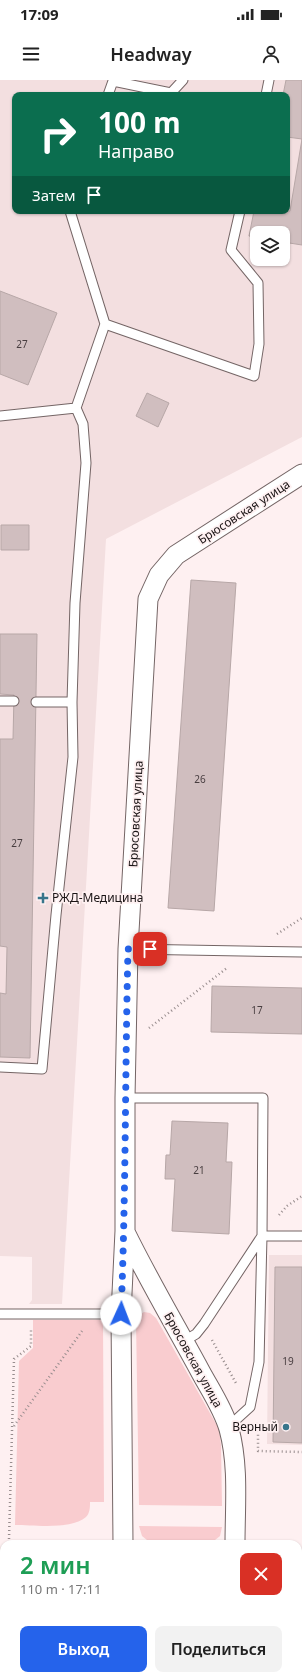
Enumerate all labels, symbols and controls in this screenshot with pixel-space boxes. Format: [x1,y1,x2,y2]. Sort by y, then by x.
text: 17:09 [20,4,59,24]
text: Headway [110,42,192,66]
icon: menu [20,43,42,65]
icon: person [260,43,282,65]
text: 100 m [98,103,181,141]
icon: right [32,108,84,160]
text: Направо [98,139,174,163]
icon: arrive [83,184,105,206]
text: Затем [32,185,75,205]
map controls [250,226,290,266]
button: layers [250,226,290,266]
house number: 27 [16,337,28,351]
street label: Брюсовская улица [194,475,293,548]
street label: Брюсовская улица [124,760,147,868]
house number: 26 [194,772,206,786]
house number: 27 [11,836,23,850]
place label: РЖД-Медицина [52,889,143,906]
marker: РЖД-Медицина [37,892,49,904]
pin [133,932,167,966]
icon: arrive [139,938,161,960]
house number: 17 [251,1003,263,1017]
house number: 21 [193,1163,205,1177]
position arrow [100,1293,142,1335]
street label: Брюсовская улица [160,1309,227,1411]
house number: 19 [282,1354,294,1368]
place label: Верный [232,1418,278,1435]
marker: Верный [281,1422,291,1432]
text: 2 мин [20,1548,91,1581]
button: close [240,1553,282,1595]
text: 110 m · 17:11 [20,1580,101,1598]
button: Выход [20,1626,147,1672]
button: Поделиться [155,1626,282,1672]

